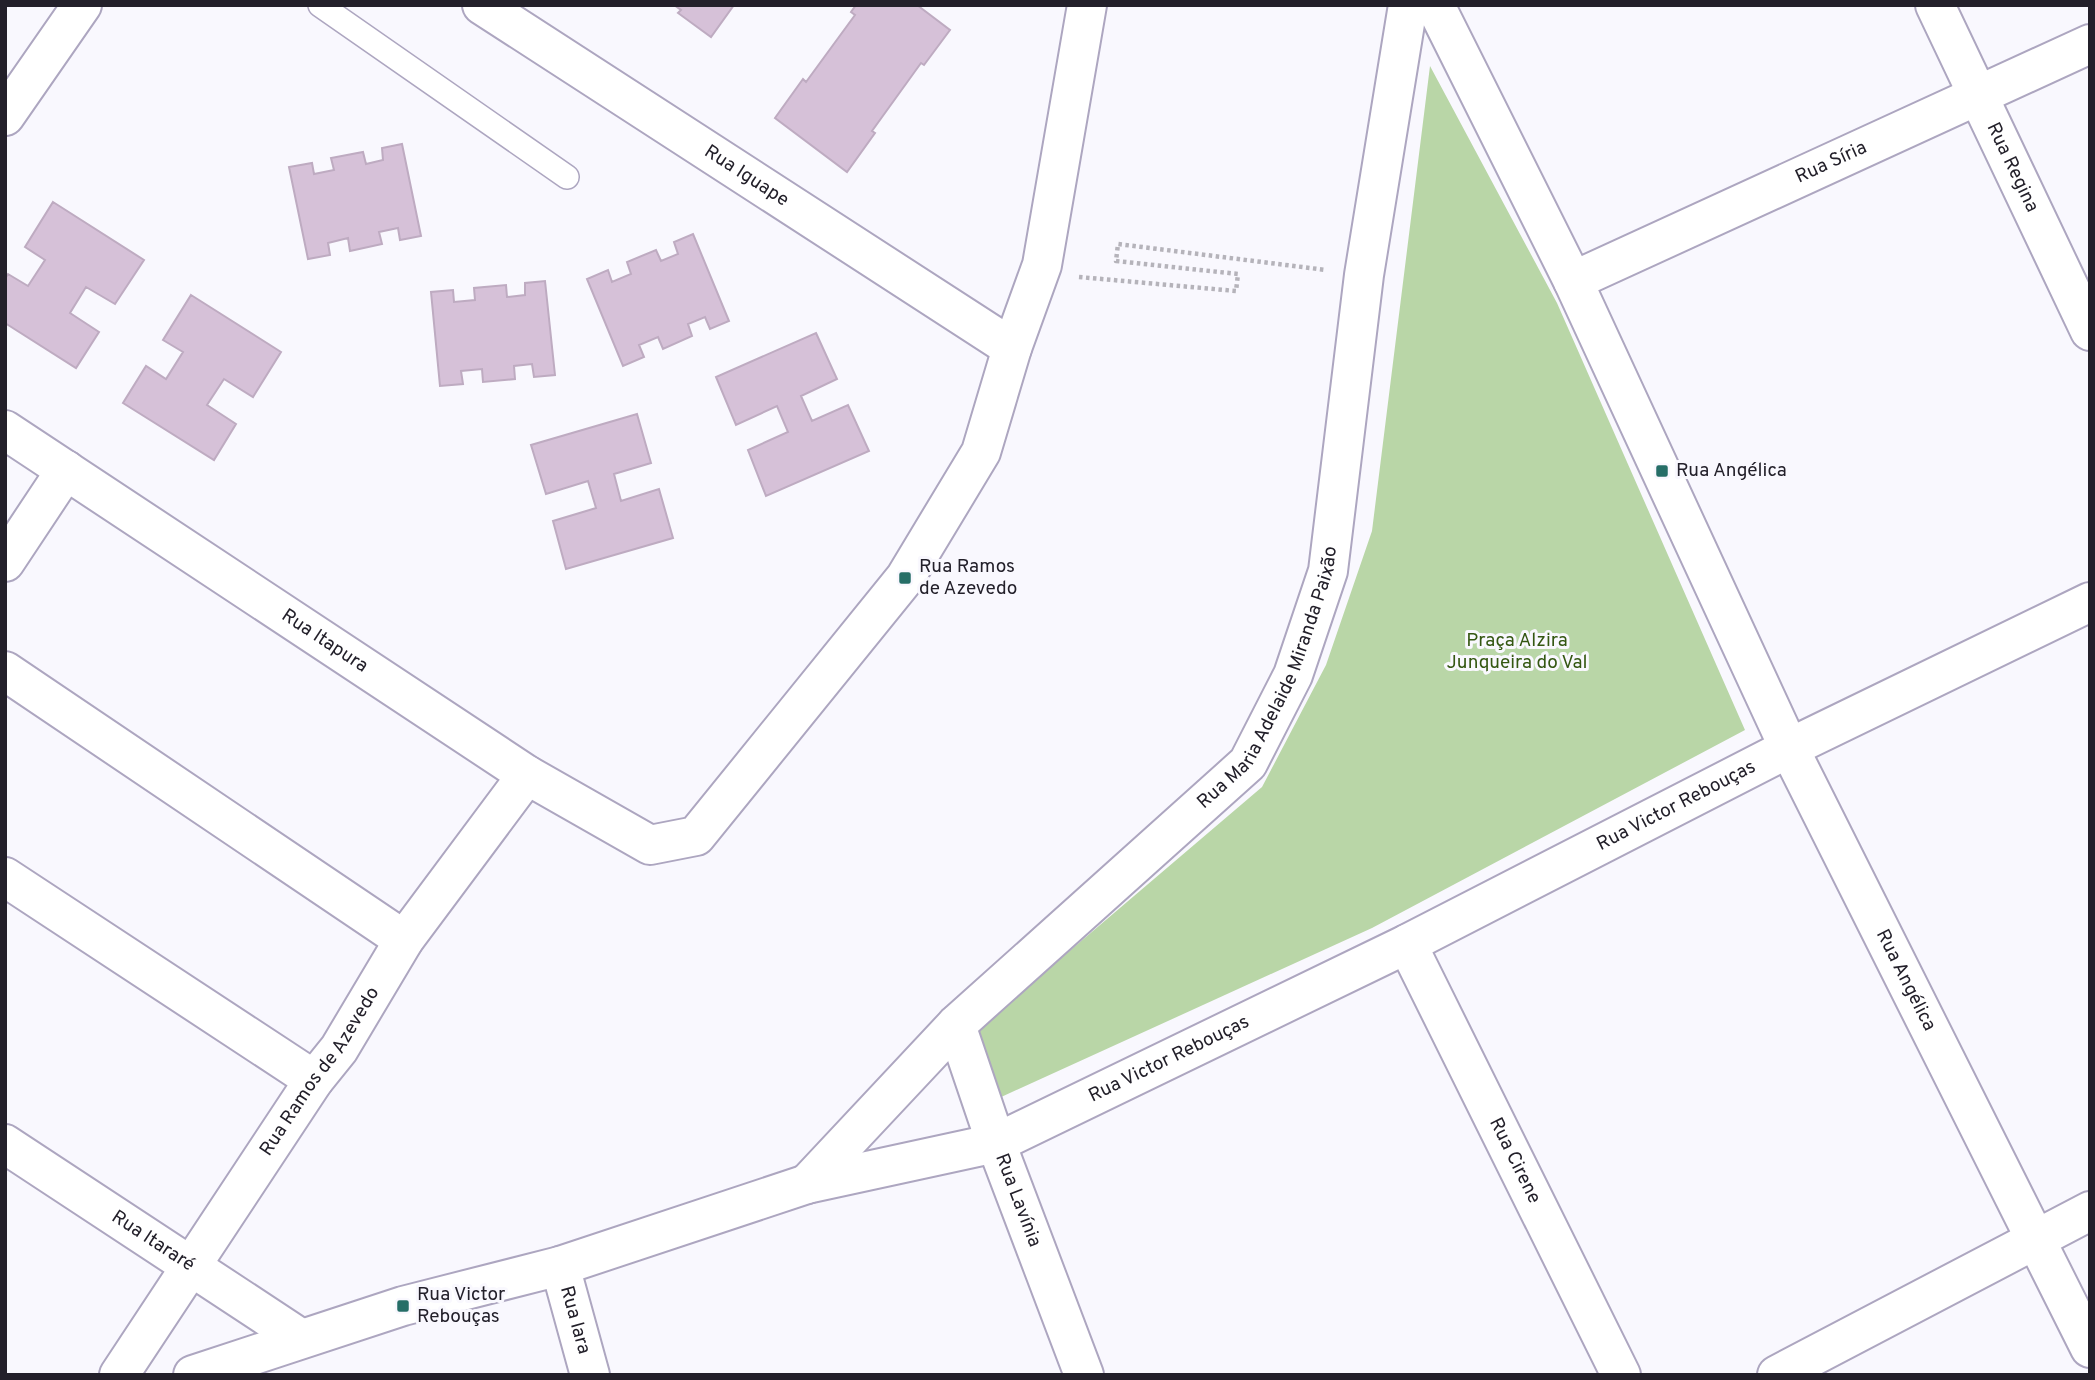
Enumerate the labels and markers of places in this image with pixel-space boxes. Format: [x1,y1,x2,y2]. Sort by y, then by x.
place label: Rua Angélica [1676,459,1787,483]
marker: Rua Angélica [1654,463,1670,479]
place label: Rua Ramos de Azevedo [919,555,1017,601]
marker: Rua Ramos de Azevedo [897,570,913,586]
place label: Rua Victor Rebouças [417,1283,506,1329]
marker: Rua Victor Rebouças [395,1298,411,1314]

